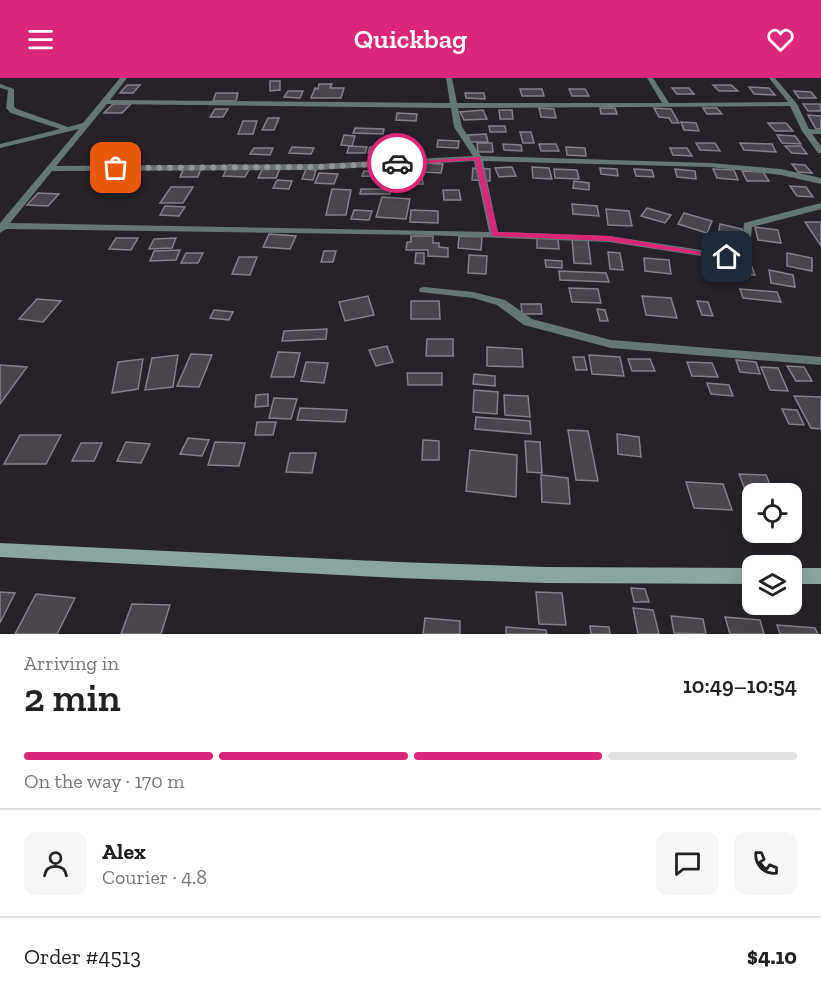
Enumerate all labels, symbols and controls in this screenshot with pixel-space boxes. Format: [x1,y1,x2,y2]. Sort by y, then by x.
icon: menu [24,23,57,56]
text: Quickbag [354,23,467,55]
icon: heart [764,23,797,56]
courier [367,133,427,193]
pin [90,142,141,193]
icon: car [381,147,414,180]
icon: bag [99,151,132,184]
pin [701,231,752,282]
icon: home [710,240,743,273]
map controls [742,483,802,615]
button: locate [742,483,802,543]
button: layers [742,555,802,615]
text: Arriving in [24,651,119,675]
text: 10:49–10:54 [683,672,797,699]
text: 2 min [24,674,121,721]
text: On the way · 170 m [24,769,185,793]
button: person [24,832,87,895]
button: chat [656,832,719,895]
button: phone [734,832,797,895]
text: Alex [102,838,146,865]
text: Courier · 4.8 [102,865,207,889]
text: Order #4513 [24,943,141,970]
text: $4.10 [747,943,797,970]

